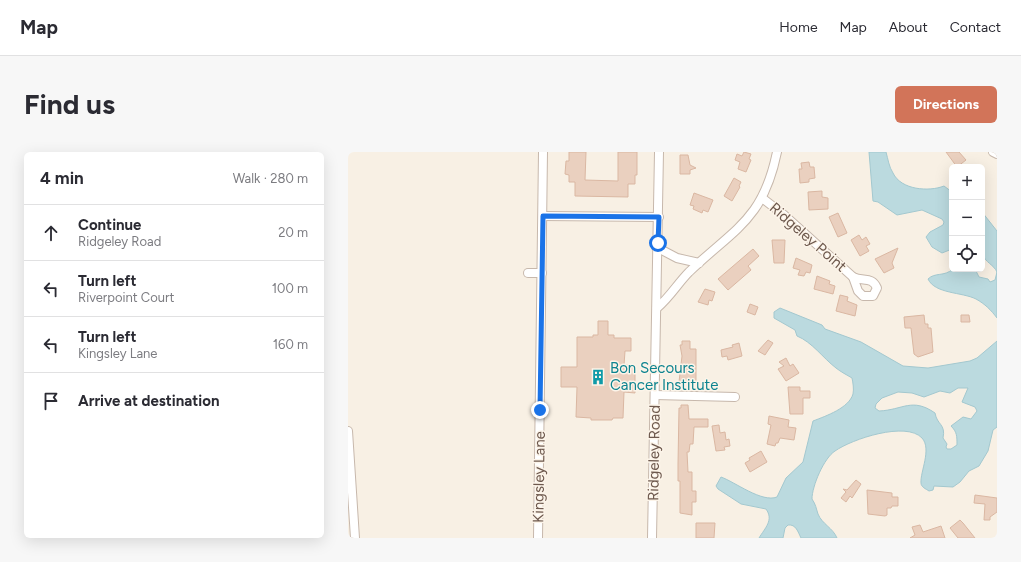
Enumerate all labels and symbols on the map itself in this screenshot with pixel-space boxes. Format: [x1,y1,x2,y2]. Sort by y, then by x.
street label: Ridgeley Point [766,199,850,276]
route start [649,234,667,252]
place label: Bon Secours Cancer Institute [610,359,718,394]
building icon: Bon Secours Cancer Institute [589,368,607,386]
route end [531,401,549,419]
street label: Ridgeley Road [644,405,664,501]
street label: Kingsley Lane [529,431,549,523]

